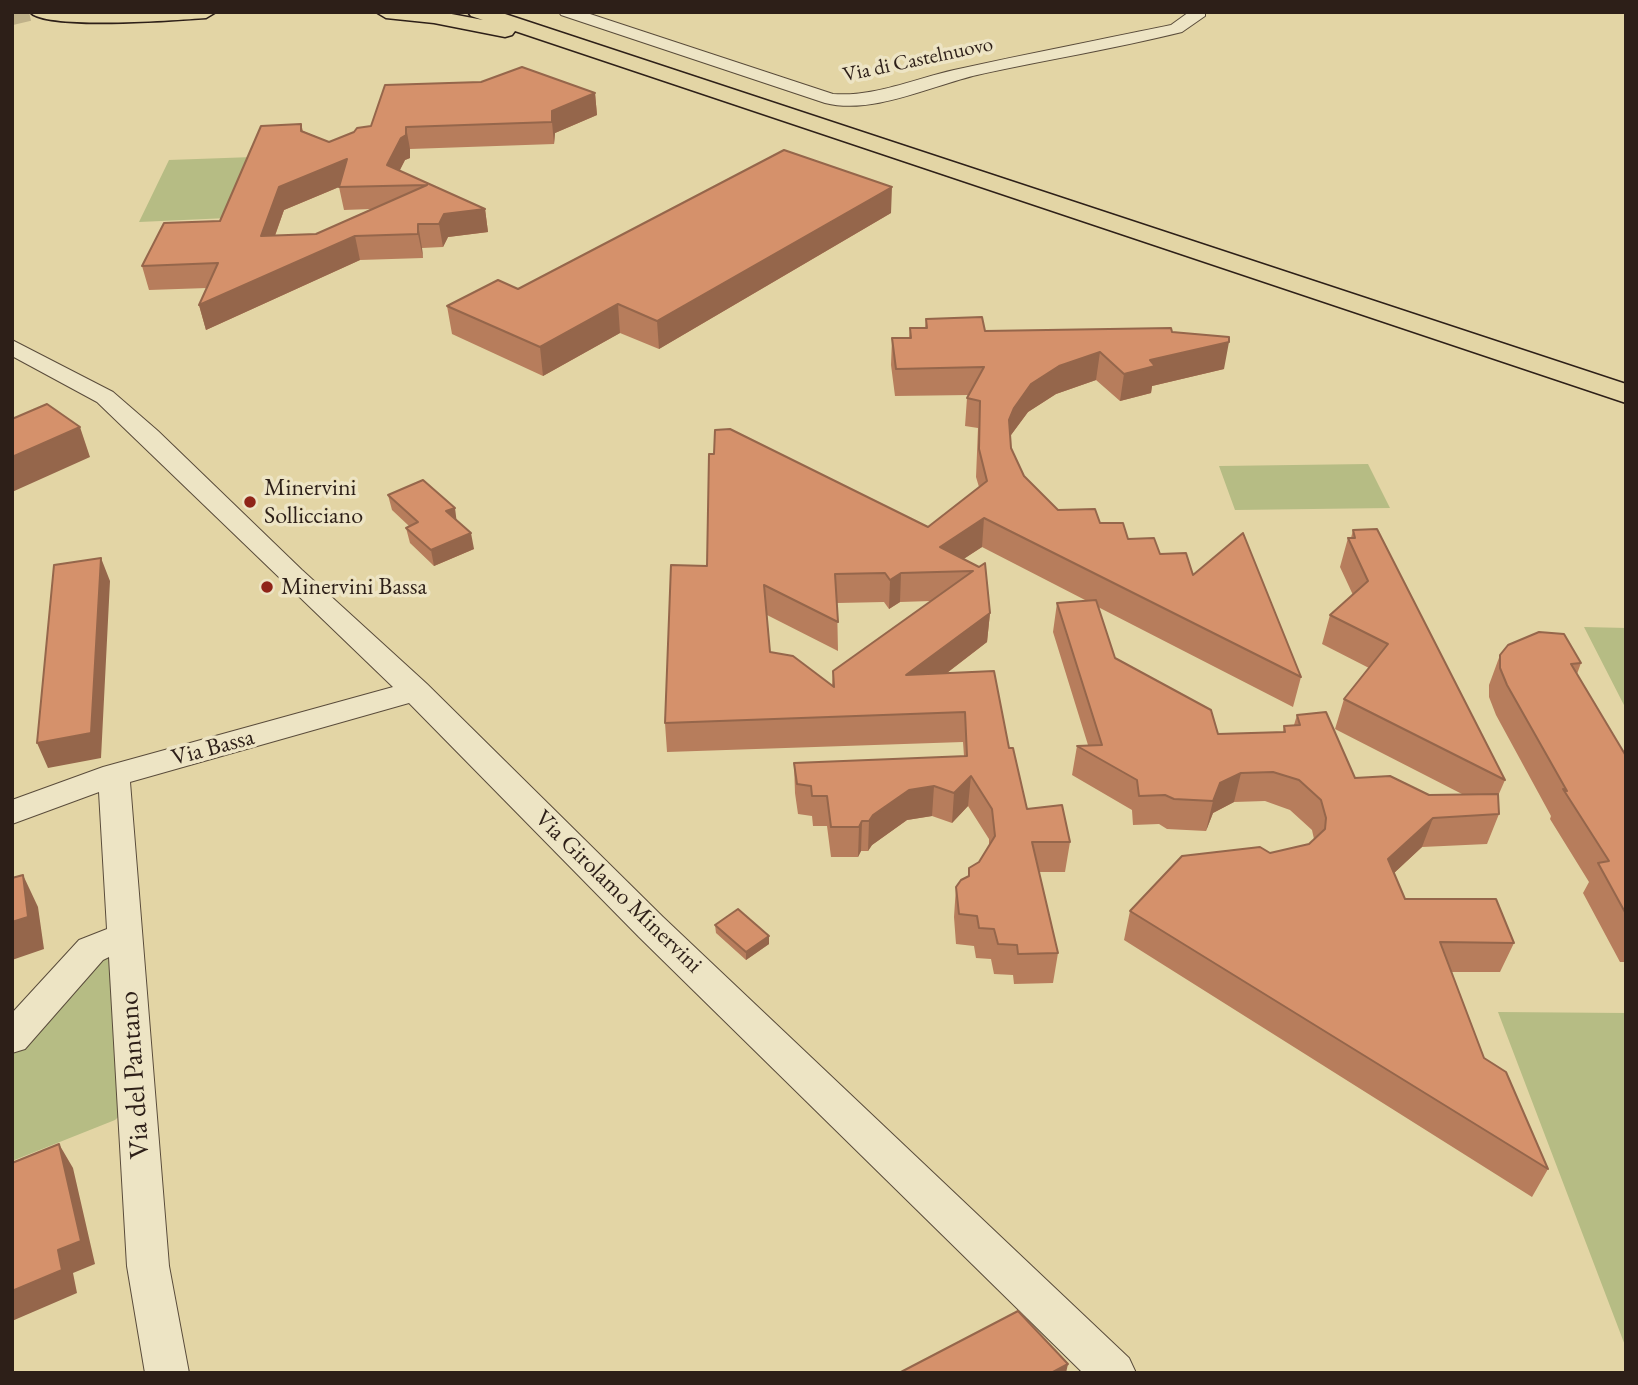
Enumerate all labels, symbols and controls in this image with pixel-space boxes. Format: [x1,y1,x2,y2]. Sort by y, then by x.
street label: Via di Castelnuovo [841,32,995,88]
place label: Minervini Sollicciano [264,474,363,530]
marker: Minervini Sollicciano [242,494,258,510]
place label: Minervini Bassa [281,573,427,601]
marker: Minervini Bassa [259,579,275,595]
street label: Via Bassa [168,723,258,773]
street label: Via Girolamo Minervini [528,805,708,979]
street label: Via del Pantano [112,990,158,1160]

